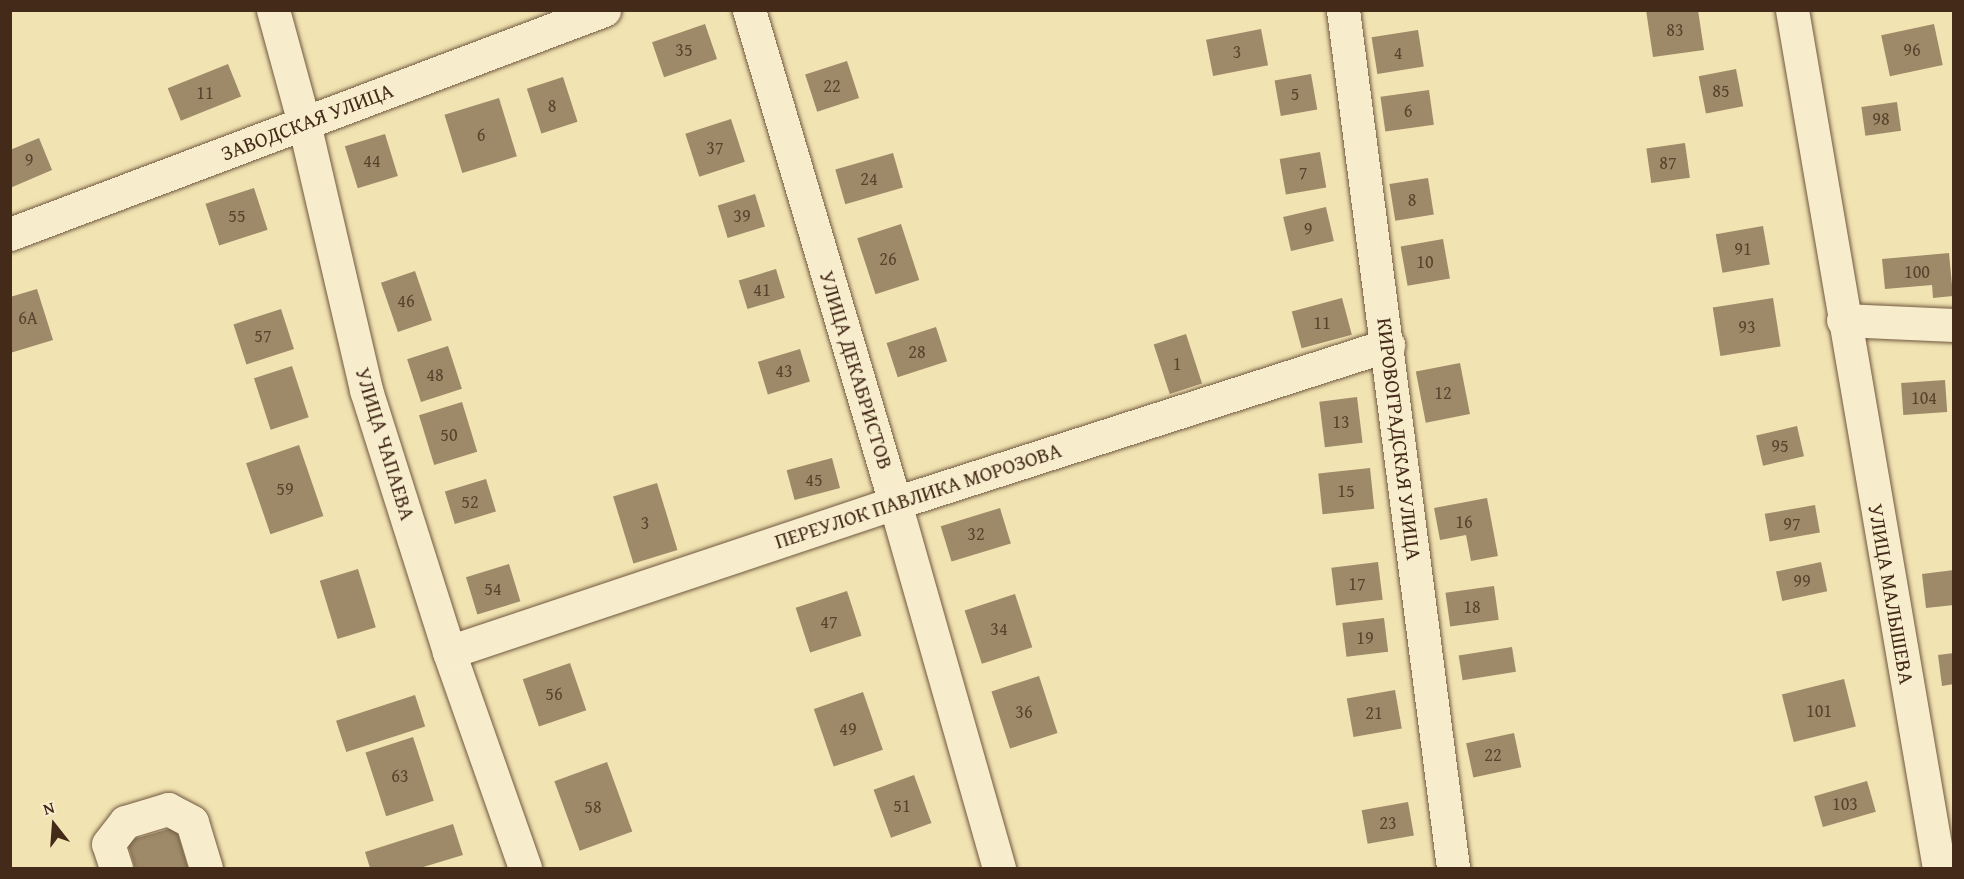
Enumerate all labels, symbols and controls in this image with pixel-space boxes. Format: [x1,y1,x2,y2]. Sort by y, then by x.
house number: 83 [1666,19,1684,41]
house number: 35 [675,39,693,61]
house number: 96 [1903,39,1921,61]
house number: 3 [1233,41,1241,63]
house number: 4 [1394,42,1402,64]
house number: 22 [823,75,841,97]
street label: ЗАВОДСКАЯ УЛИЦА [217,78,397,166]
house number: 85 [1712,80,1730,102]
house number: 11 [196,82,214,104]
house number: 5 [1291,83,1299,105]
house number: 8 [548,95,556,117]
house number: 6 [1404,100,1412,122]
house number: 98 [1872,108,1890,130]
house number: 6 [477,124,485,146]
house number: 37 [706,137,724,159]
house number: 9 [25,149,33,171]
house number: 44 [363,150,381,172]
house number: 87 [1659,152,1677,174]
house number: 7 [1299,162,1307,184]
house number: 24 [860,168,878,190]
house number: 8 [1408,189,1416,211]
house number: 55 [228,205,246,227]
house number: 39 [733,205,751,227]
house number: 9 [1304,218,1312,240]
house number: 91 [1734,238,1752,260]
house number: 26 [879,248,897,270]
house number: 10 [1416,251,1434,273]
house number: 100 [1904,261,1930,283]
street label: УЛИЦА ДЕКАБРИСТОВ [814,268,898,472]
house number: 41 [753,279,771,301]
house number: 46 [397,290,415,312]
house number: 6А [18,307,38,329]
house number: 11 [1313,312,1331,334]
street label: КИРОВОГРАДСКАЯ УЛИЦА [1372,316,1426,562]
house number: 93 [1738,316,1756,338]
house number: 57 [254,325,272,347]
house number: 28 [908,341,926,363]
house number: 1 [1173,353,1181,375]
house number: 43 [775,360,793,382]
house number: 48 [426,364,444,386]
street label: УЛИЦА ЧАПАЕВА [350,365,420,523]
house number: 12 [1434,382,1452,404]
house number: 104 [1911,387,1937,409]
house number: 13 [1332,411,1350,433]
house number: 50 [440,424,458,446]
house number: 95 [1771,435,1789,457]
street label: ПЕРЕУЛОК ПАВЛИКА МОРОЗОВА [771,438,1065,554]
house number: 45 [805,469,823,491]
house number: 59 [276,478,294,500]
house number: 15 [1337,480,1355,502]
house number: 52 [461,491,479,513]
street label: УЛИЦА МАЛЫШЕВА [1863,502,1919,686]
house number: 16 [1455,511,1473,533]
house number: 3 [641,512,649,534]
house number: 97 [1783,513,1801,535]
house number: 32 [967,523,985,545]
house number: 99 [1793,570,1811,592]
house number: 17 [1348,573,1366,595]
house number: 54 [484,578,502,600]
house number: 18 [1463,596,1481,618]
house number: 47 [820,611,838,633]
house number: 34 [990,618,1008,640]
house number: 19 [1356,627,1374,649]
house number: 56 [545,683,563,705]
house number: 101 [1806,700,1832,722]
house number: 36 [1015,701,1033,723]
house number: 21 [1365,702,1383,724]
house number: 49 [839,718,857,740]
house number: 22 [1484,744,1502,766]
house number: 63 [391,765,409,787]
house number: 103 [1832,793,1858,815]
north arrow [24,795,84,855]
text: N [40,795,57,821]
house number: 51 [893,795,911,817]
house number: 58 [584,796,602,818]
house number: 23 [1379,812,1397,834]

